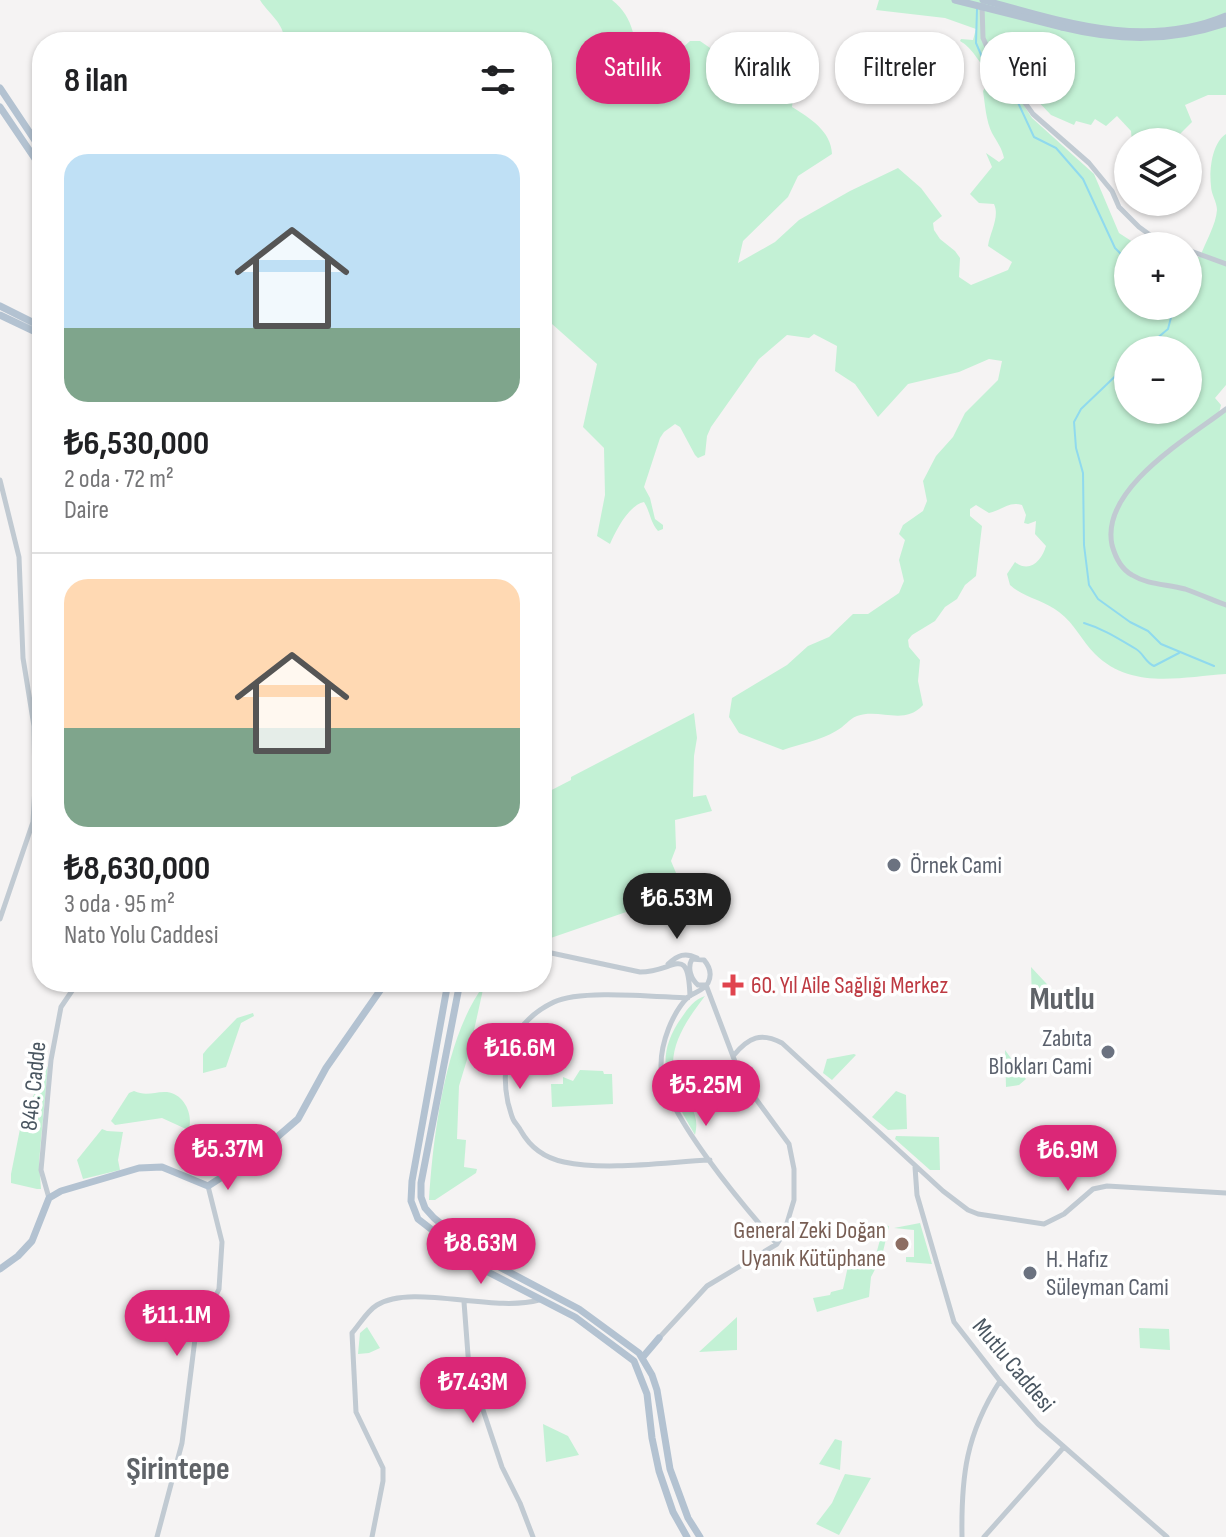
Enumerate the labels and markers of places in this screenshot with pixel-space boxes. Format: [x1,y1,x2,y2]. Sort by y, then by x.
place label: Örnek Cami [910,851,1002,880]
marker: Örnek Cami [885,856,903,874]
pin: ₺6.53M [612,873,742,941]
place label: 60. Yıl Aile Sağlığı Merkez [751,971,948,1000]
marker: 60. Yıl Aile Sağlığı Merkez [722,974,744,996]
pin: ₺16.6M [455,1023,585,1091]
place label: Zabıta Blokları Cami [989,1024,1092,1081]
marker: Zabıta Blokları Cami [1099,1043,1117,1061]
pin: ₺5.25M [641,1060,771,1128]
pin: ₺5.37M [163,1124,293,1192]
pin: ₺6.9M [1012,1125,1124,1193]
place label: General Zeki Doğan Uyanık Kütüphane [733,1216,886,1273]
pin: ₺8.63M [416,1218,546,1286]
marker: General Zeki Doğan Uyanık Kütüphane [893,1235,911,1253]
place label: H. Hafız Süleyman Cami [1046,1245,1169,1302]
marker: H. Hafız Süleyman Cami [1021,1264,1039,1282]
pin: ₺11.1M [112,1290,242,1358]
pin: ₺7.43M [408,1357,538,1425]

